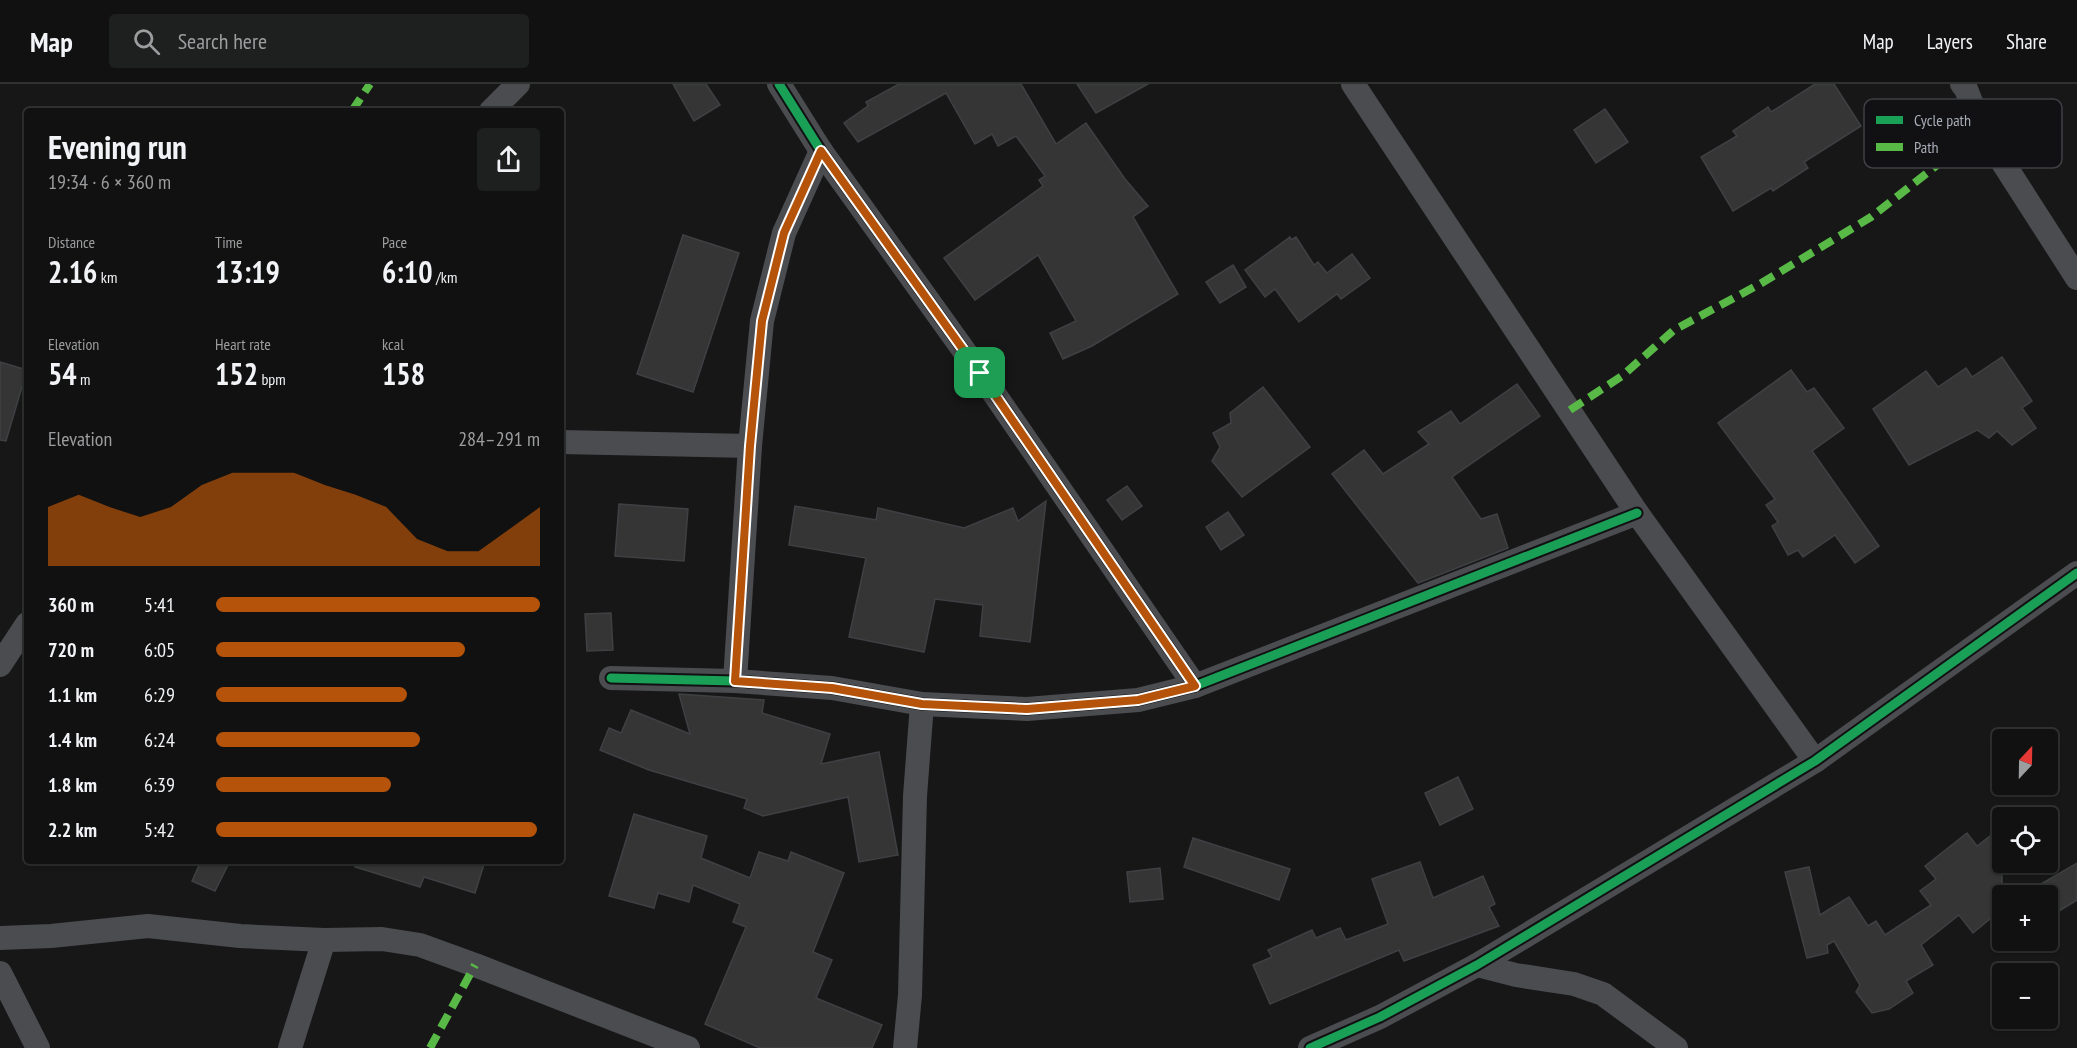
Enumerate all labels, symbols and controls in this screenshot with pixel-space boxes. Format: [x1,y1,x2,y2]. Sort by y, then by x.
search box [109,14,529,68]
text: Map [30,23,73,60]
icon: search [130,25,163,58]
text: Search here [178,27,267,55]
text: Map [1863,28,1894,55]
text: Layers [1927,28,1973,55]
text: Share [2006,28,2047,55]
legend [1864,99,2062,168]
text: Cycle path [1914,110,1971,130]
text: Evening run [48,125,187,168]
button: share [477,128,540,191]
text: Path [1914,137,1939,157]
text: 19:34 · 6 × 360 m [48,169,171,195]
text: Distance [48,232,95,252]
text: Time [215,232,243,252]
text: Pace [382,232,407,252]
text: 2.16 [48,252,97,291]
text: 13:19 [215,252,280,291]
text: 6:10 [382,252,433,291]
text: km [97,267,117,287]
text: /km [433,267,457,287]
text: Elevation [48,334,99,354]
text: Heart rate [215,334,271,354]
text: kcal [382,334,404,354]
pin [954,347,1005,398]
text: 54 [48,354,77,393]
text: 152 [215,354,258,393]
text: 158 [382,354,425,393]
icon: arrive [963,356,996,389]
text: m [77,369,91,389]
text: bpm [258,369,286,389]
text: Elevation [48,426,112,452]
text: 284–291 m [458,426,540,452]
text: 360 m [48,592,94,618]
text: 5:41 [144,592,175,618]
text: 720 m [48,637,94,663]
text: 6:05 [144,637,175,663]
text: 1.1 km [48,682,97,708]
text: 6:29 [144,682,175,708]
text: 1.4 km [48,727,97,753]
text: 6:24 [144,727,175,753]
north arrow [1992,729,2058,795]
map controls [1992,729,2058,1029]
text: 1.8 km [48,772,97,798]
text: 6:39 [144,772,175,798]
button: locate [1992,807,2058,873]
text: 2.2 km [48,817,97,843]
text: 5:42 [144,817,175,843]
button: + [1992,885,2058,951]
button: − [1992,963,2058,1029]

